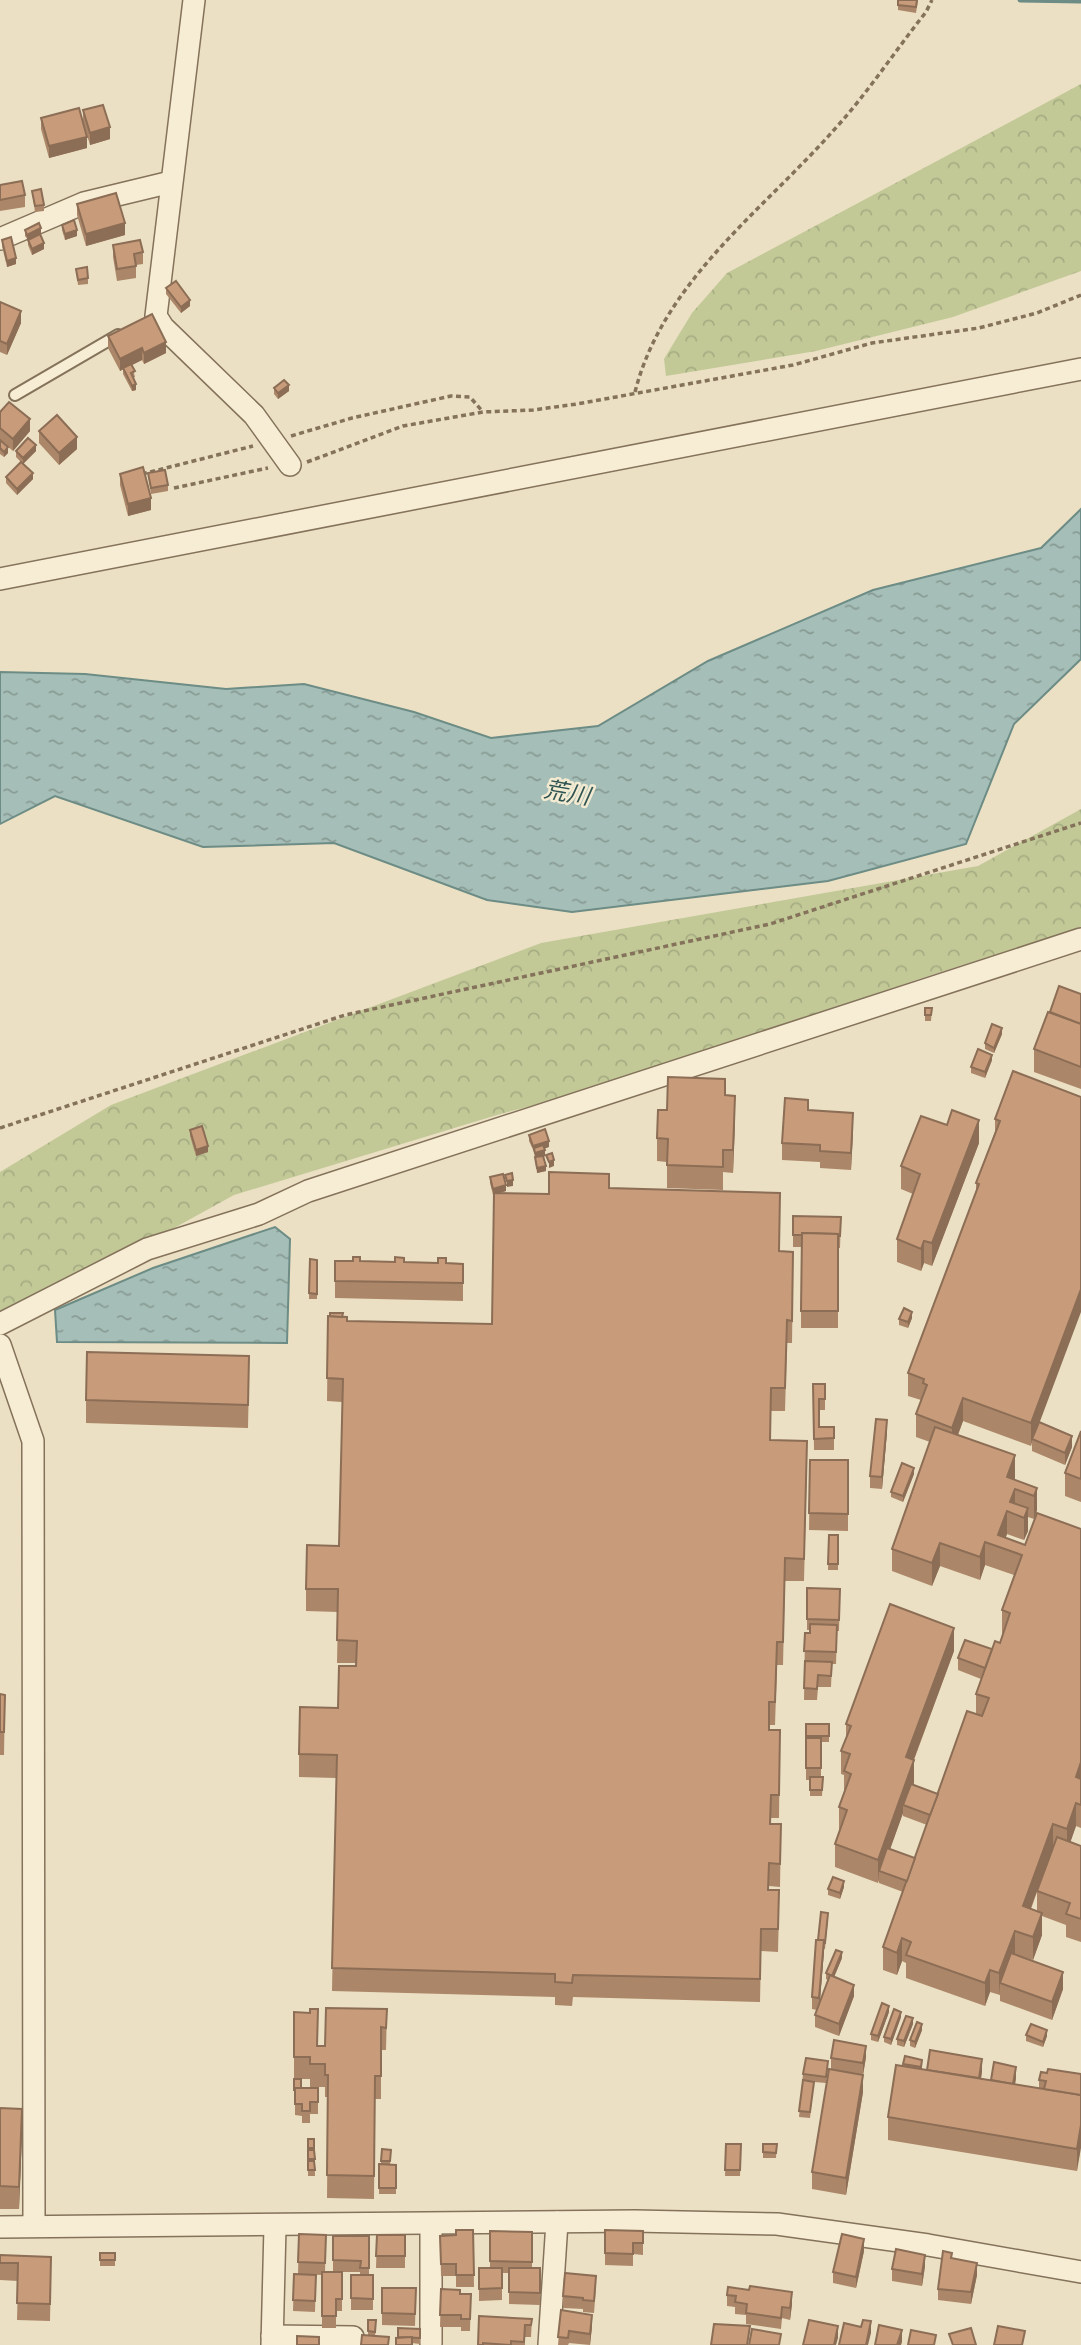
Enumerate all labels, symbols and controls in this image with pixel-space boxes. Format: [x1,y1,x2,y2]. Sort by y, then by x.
water label: 荒川 [542,777,595,810]

